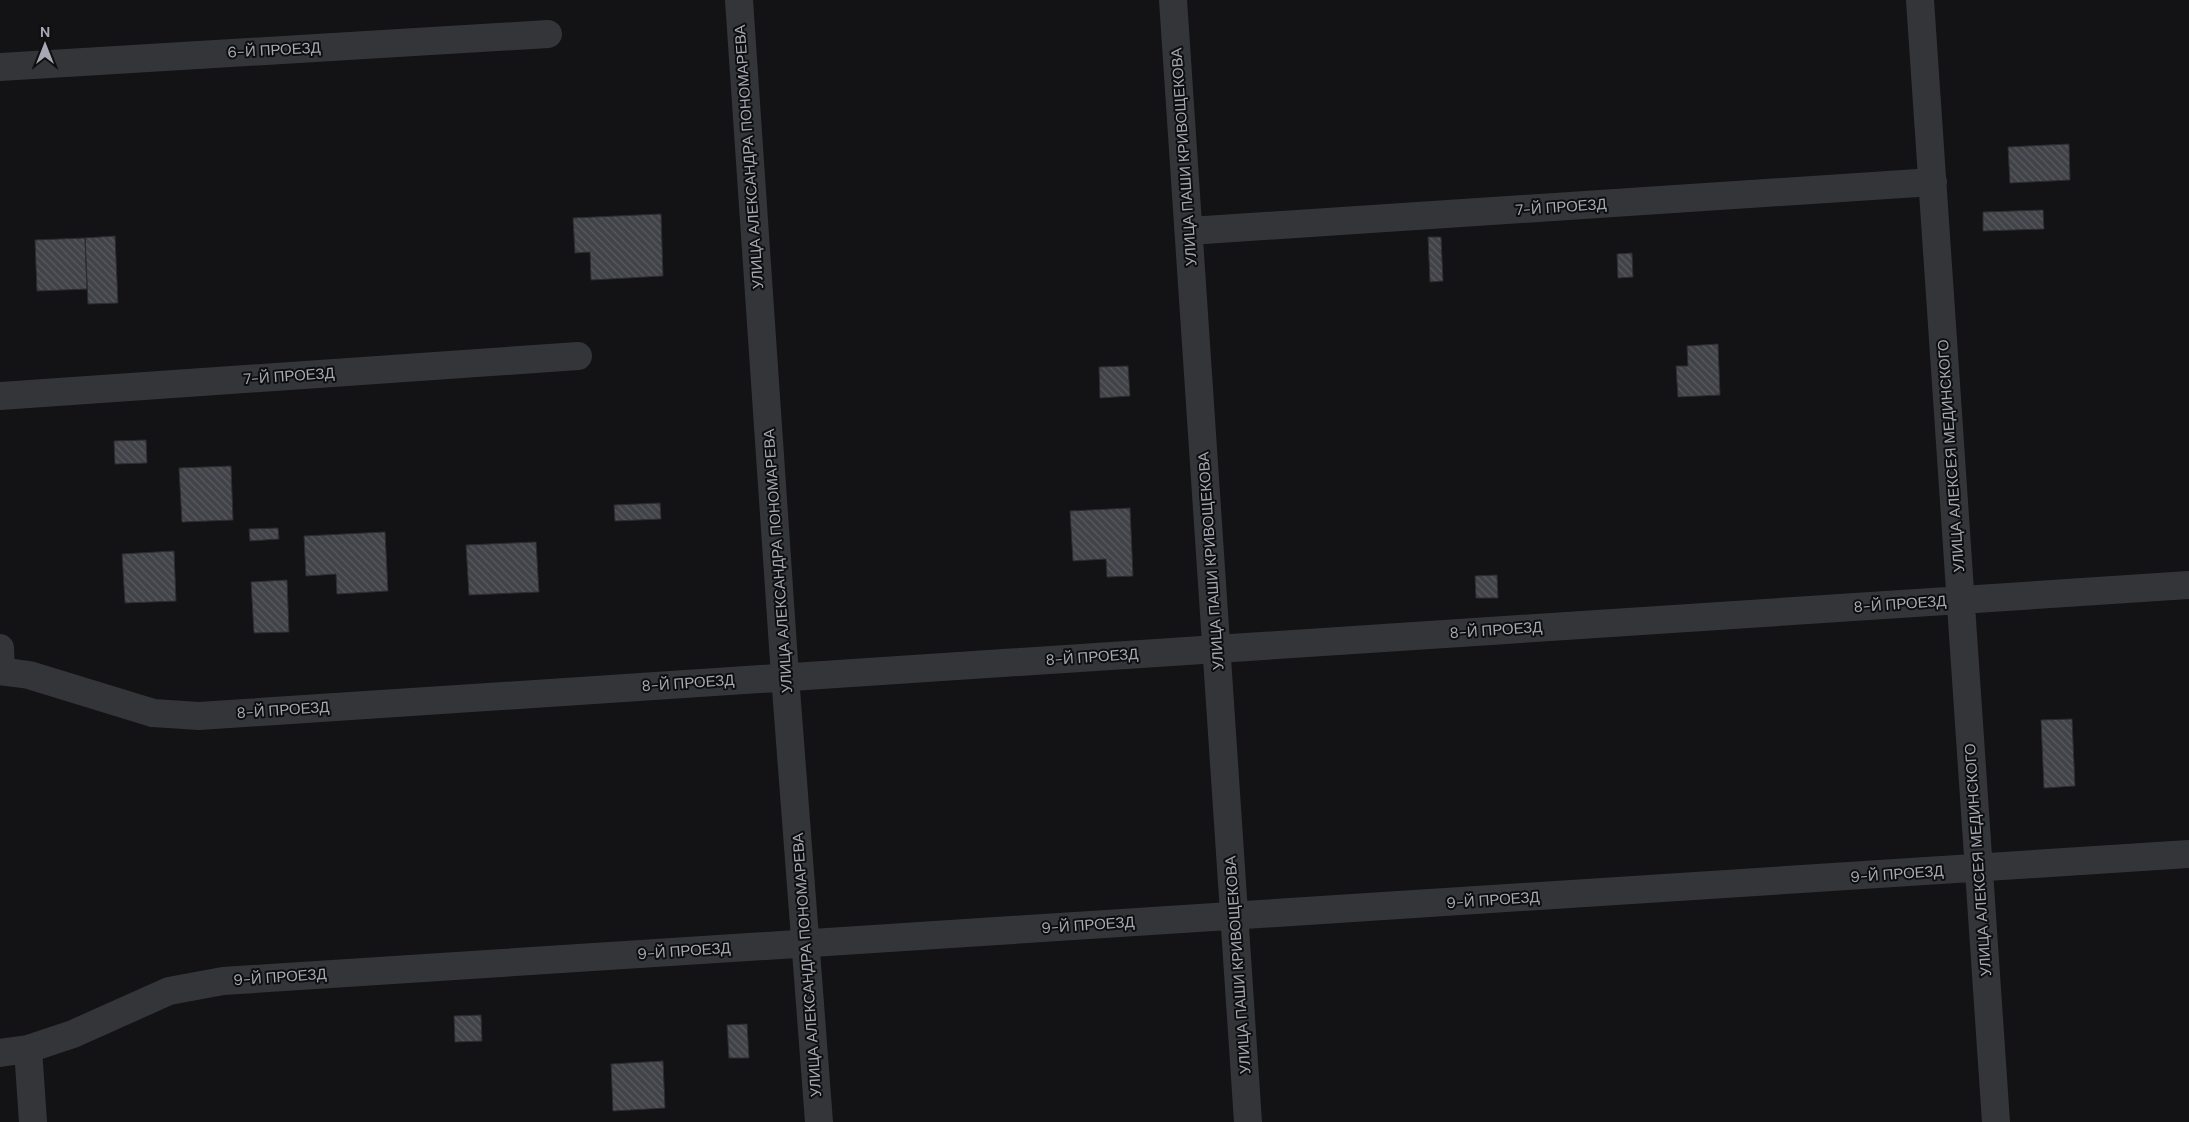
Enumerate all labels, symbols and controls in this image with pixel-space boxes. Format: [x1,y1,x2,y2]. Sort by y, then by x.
north arrow [20,20,70,70]
text: N [40,23,50,41]
street label: УЛИЦА АЛЕКСАНДРА ПОНОМАРЕВА [730,24,768,290]
street label: 6-Й ПРОЕЗД [227,38,321,62]
street label: УЛИЦА ПАШИ КРИВОЩЕКОВА [1166,47,1202,267]
street label: 7-Й ПРОЕЗД [1515,194,1607,220]
street label: УЛИЦА АЛЕКСЕЯ МЕДИНСКОГО [1933,339,1969,573]
street label: 7-Й ПРОЕЗД [243,363,335,389]
street label: УЛИЦА АЛЕКСАНДРА ПОНОМАРЕВА [759,428,797,694]
street label: УЛИЦА ПАШИ КРИВОЩЕКОВА [1193,451,1229,671]
street label: 8-Й ПРОЕЗД [1853,591,1947,617]
street label: 8-Й ПРОЕЗД [1449,617,1543,643]
street label: 8-Й ПРОЕЗД [1045,644,1139,670]
street label: 8-Й ПРОЕЗД [641,670,735,696]
street label: 8-Й ПРОЕЗД [236,697,330,723]
street label: УЛИЦА АЛЕКСЕЯ МЕДИНСКОГО [1960,743,1996,977]
street label: УЛИЦА АЛЕКСАНДРА ПОНОМАРЕВА [788,832,826,1098]
street label: УЛИЦА ПАШИ КРИВОЩЕКОВА [1220,855,1256,1075]
street label: 9-Й ПРОЕЗД [1850,861,1944,887]
street label: 9-Й ПРОЕЗД [1446,887,1540,913]
street label: 9-Й ПРОЕЗД [1041,912,1135,938]
street label: 9-Й ПРОЕЗД [637,938,731,964]
street label: 9-Й ПРОЕЗД [233,964,327,990]

